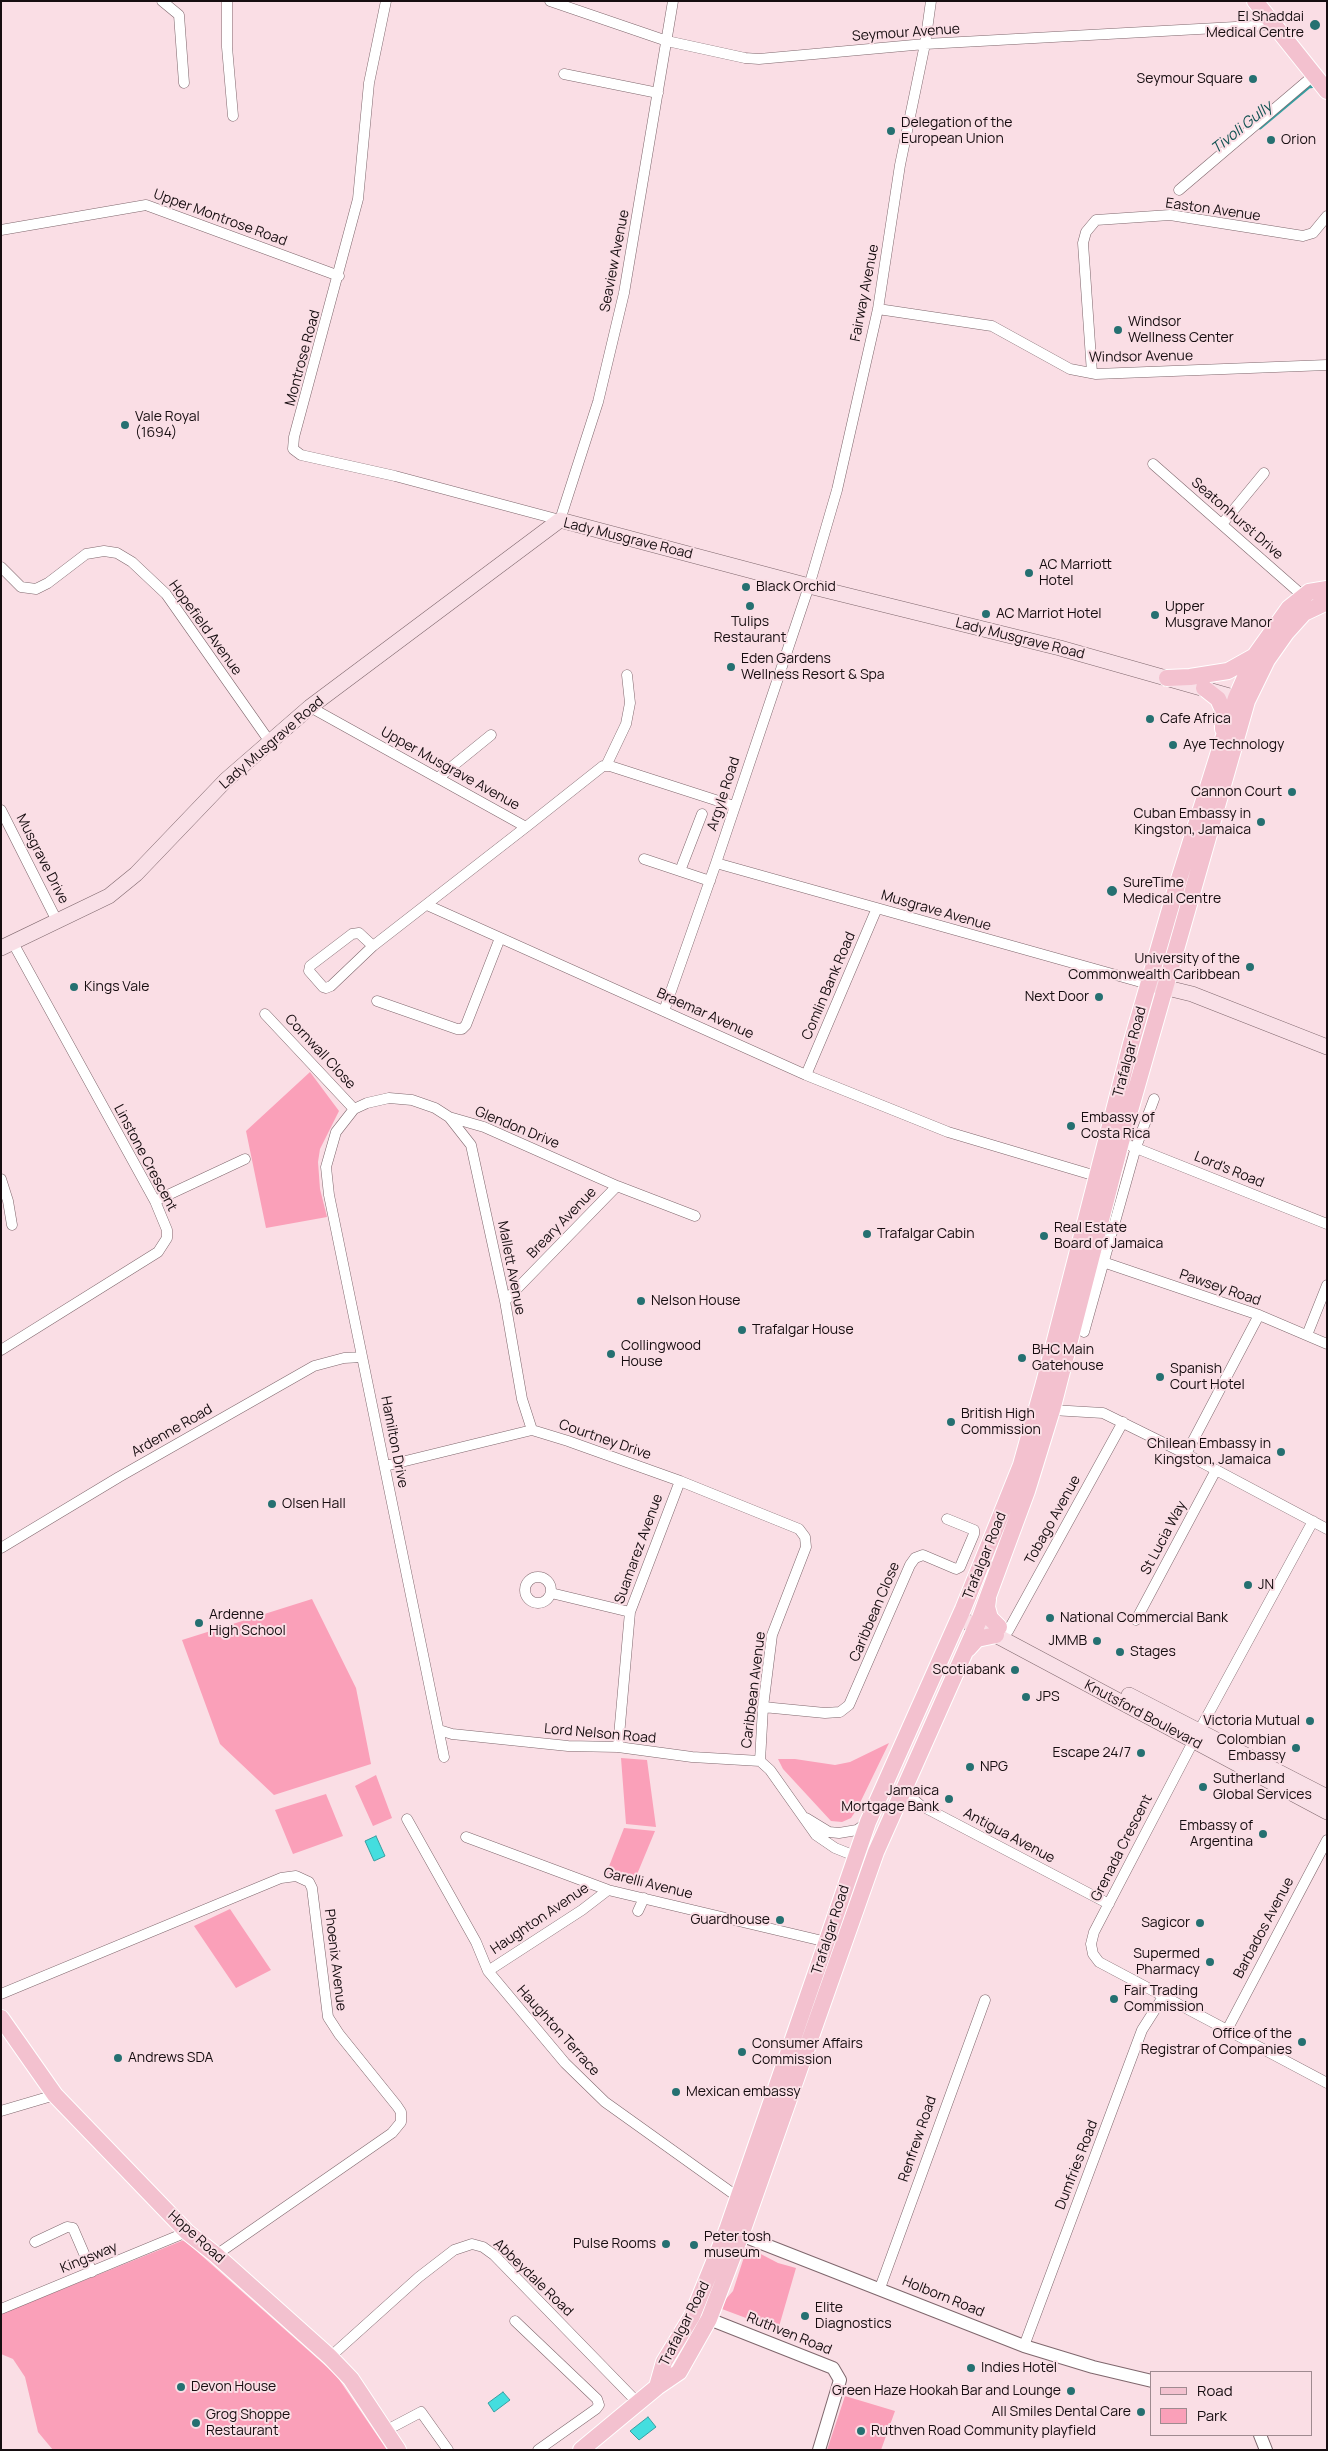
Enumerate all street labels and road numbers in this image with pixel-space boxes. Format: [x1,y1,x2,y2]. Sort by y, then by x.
street label: Seymour Avenue [851,21,961,45]
street label: Upper Montrose Road [151,186,289,250]
street label: Easton Avenue [1164,195,1262,225]
street label: Seaview Avenue [597,208,633,314]
street label: Fairway Avenue [847,243,883,343]
street label: Montrose Road [282,308,324,408]
street label: Windsor Avenue [1089,348,1193,366]
street label: Seatonhurst Drive [1188,475,1286,563]
street label: Lady Musgrave Road [562,515,694,563]
street label: Hopefield Avenue [165,577,245,679]
street label: Lady Musgrave Road [954,615,1086,663]
street label: Lady Musgrave Road [217,693,327,793]
street label: Upper Musgrave Avenue [378,724,522,814]
street label: Argyle Road [704,755,744,833]
street label: Musgrave Drive [12,811,72,907]
street label: Musgrave Avenue [879,887,993,935]
street label: Comlin Bank Road [799,930,859,1042]
street label: Braemar Avenue [654,985,756,1043]
street label: Trafalgar Road [1110,1005,1150,1099]
street label: Cornwall Close [281,1011,359,1093]
street label: Linstone Crescent [110,1102,180,1214]
street label: Glendon Drive [472,1103,562,1153]
street label: Lord's Road [1192,1148,1266,1192]
street label: Breary Avenue [524,1184,600,1262]
street label: Mallett Avenue [494,1220,528,1316]
street label: Pawsey Road [1177,1266,1263,1310]
street label: Hamilton Drive [377,1395,411,1489]
street label: Ardenne Road [128,1401,216,1461]
street label: Courtney Drive [557,1416,653,1464]
street label: Tobago Avenue [1022,1473,1084,1567]
street label: Suamarez Avenue [611,1492,667,1606]
street label: St Lucia Way [1138,1498,1190,1578]
street label: Trafalgar Road [960,1510,1010,1602]
street label: Caribbean Close [846,1560,904,1664]
street label: Caribbean Avenue [738,1631,770,1749]
street label: Knutsford Boulevard [1081,1677,1205,1753]
street label: Lord Nelson Road [543,1721,657,1747]
street label: Grenada Crescent [1088,1792,1156,1904]
street label: Antigua Avenue [960,1805,1058,1867]
street label: Garelli Avenue [602,1865,694,1903]
street label: Barbados Avenue [1230,1875,1298,1981]
street label: Haughton Avenue [488,1880,592,1958]
street label: Trafalgar Road [809,1883,853,1977]
street label: Phoenix Avenue [320,1908,350,2012]
street label: Haughton Terrace [513,1982,603,2080]
street label: Renfrew Road [895,2094,941,2184]
street label: Dumfries Road [1052,2118,1102,2212]
street label: Hope Road [164,2207,228,2267]
street label: Abbeydale Road [490,2236,576,2320]
street label: Kingsway [58,2239,120,2277]
street label: Holborn Road [899,2273,987,2321]
street label: Trafalgar Road [656,2279,714,2369]
street label: Ruthven Road [744,2309,834,2359]

